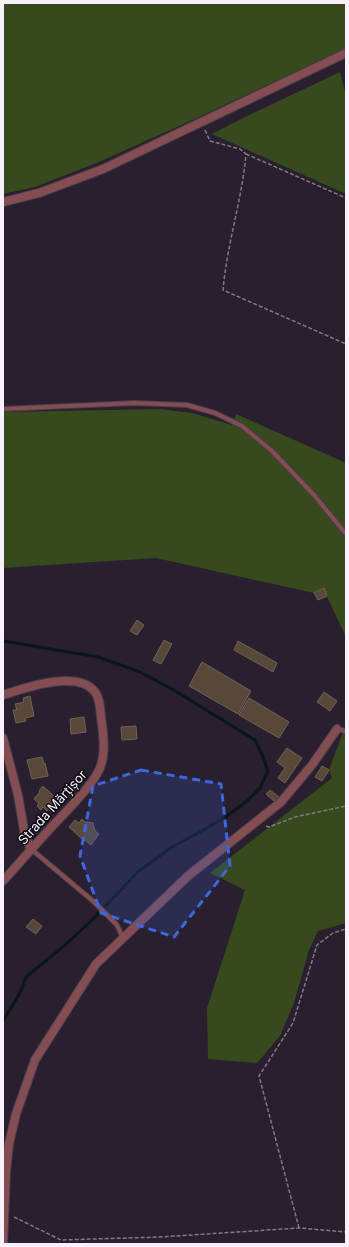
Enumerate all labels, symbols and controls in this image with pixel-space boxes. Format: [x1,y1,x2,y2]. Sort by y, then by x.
street label: Strada Mărțișor [14,766,90,848]

